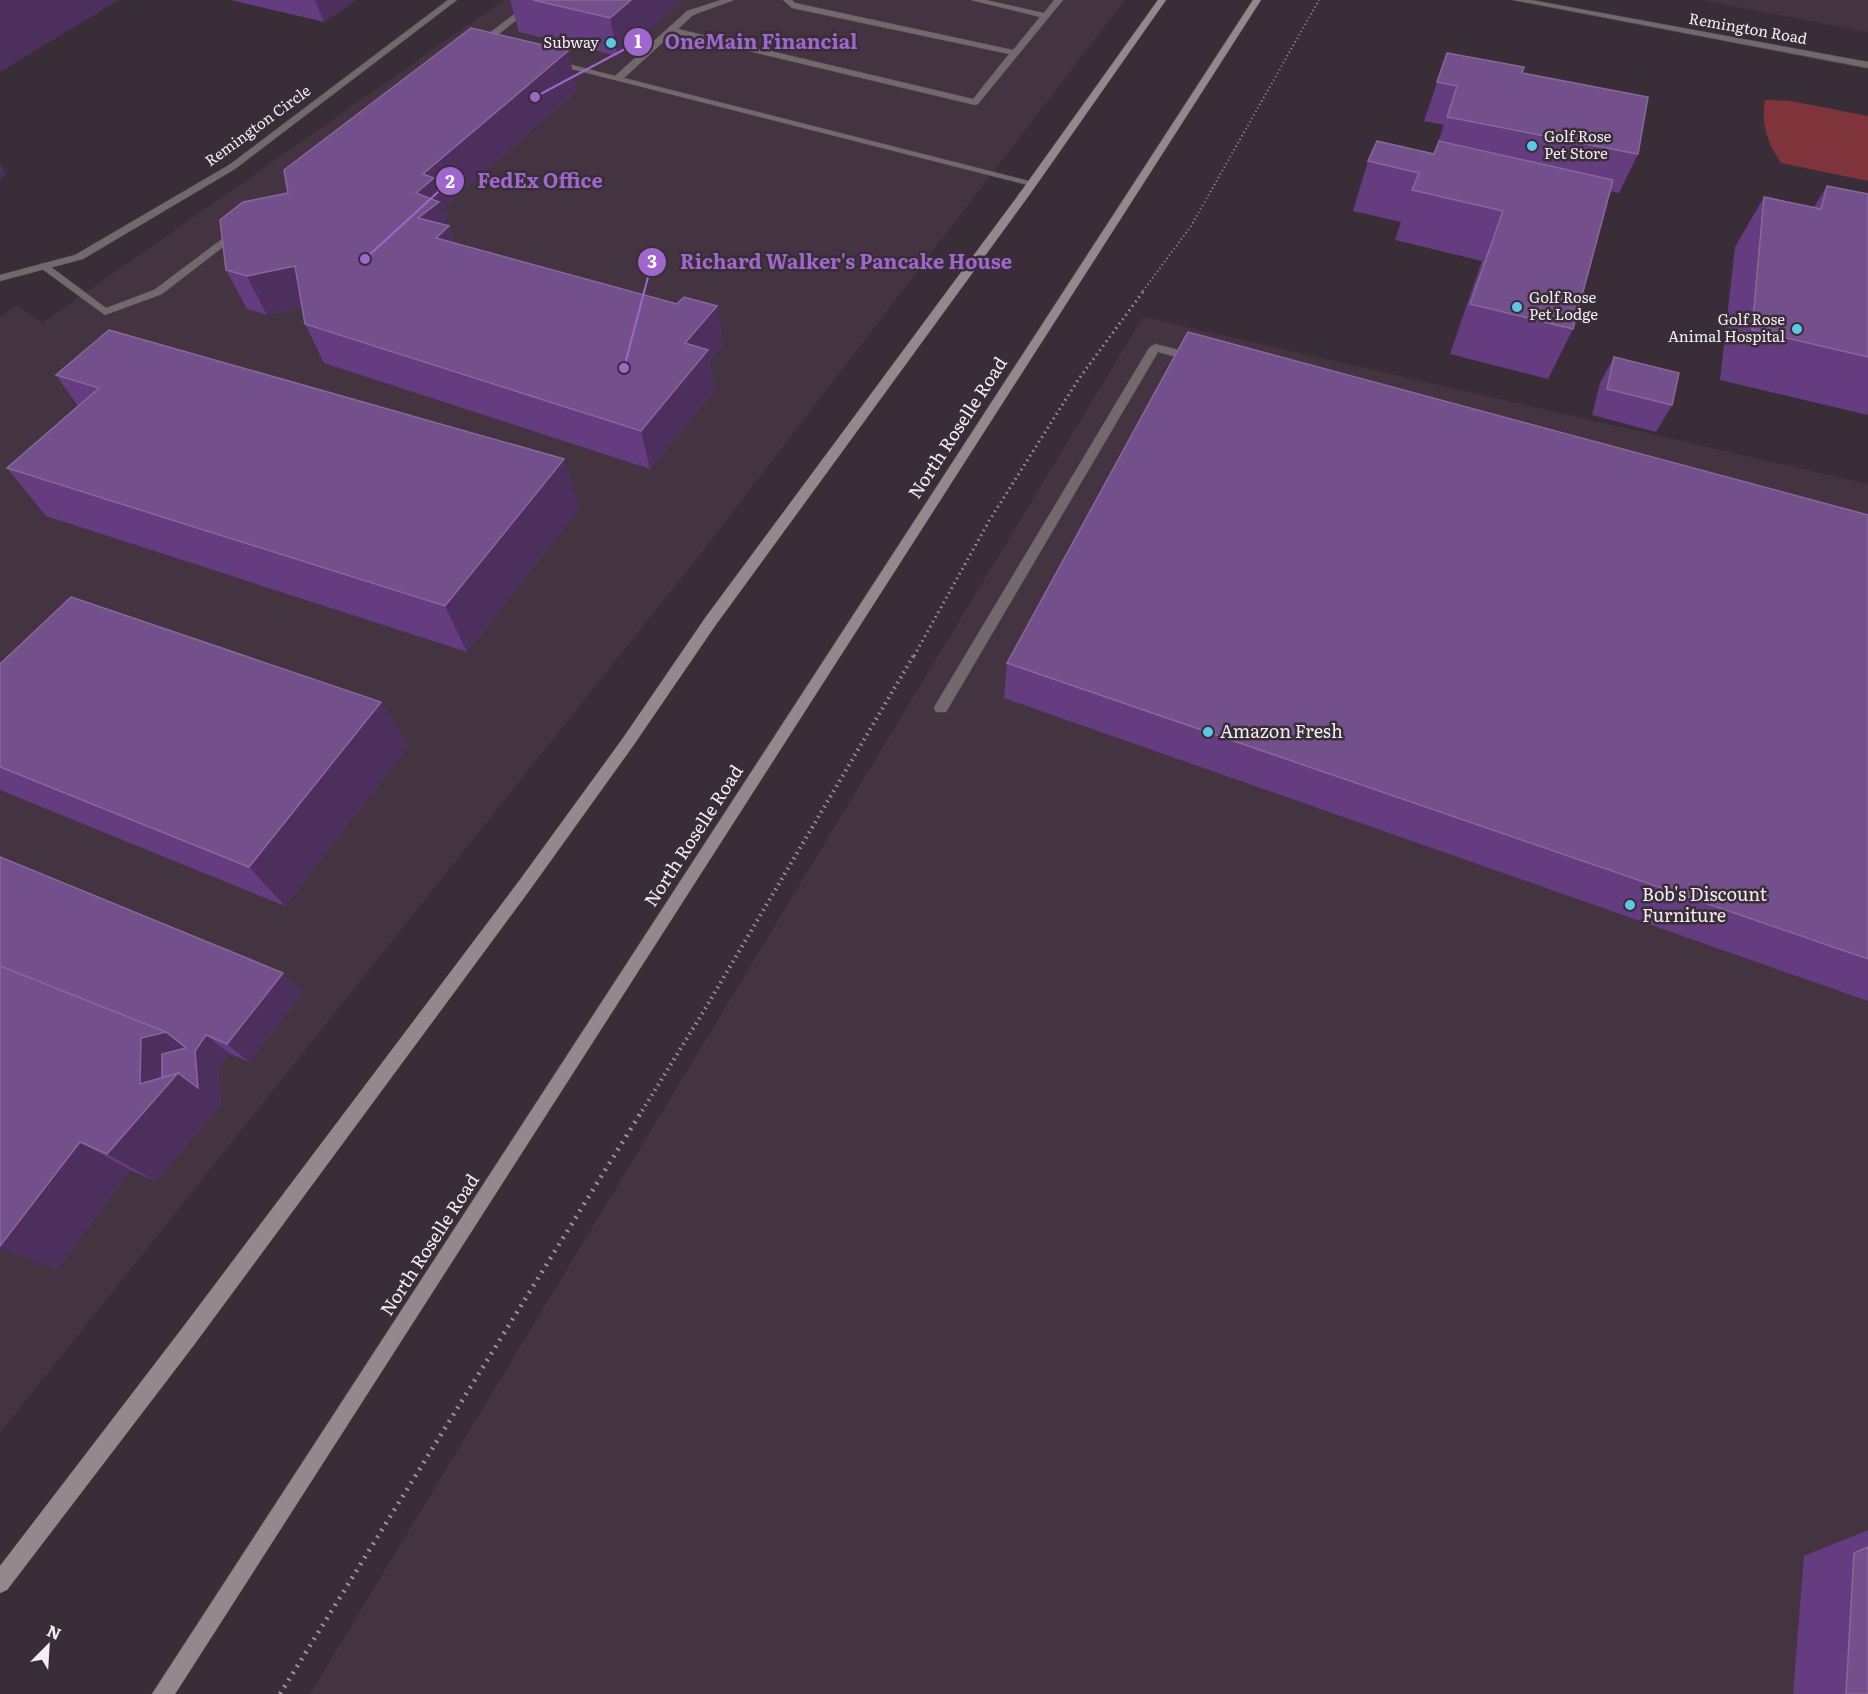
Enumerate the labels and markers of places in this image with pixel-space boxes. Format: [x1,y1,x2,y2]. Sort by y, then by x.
callout: OneMain Financial [623,23,870,61]
place label: Subway [543,30,599,53]
marker: Subway [604,36,618,50]
place label: Golf Rose Pet Store [1544,124,1611,164]
marker: Golf Rose Pet Store [1525,139,1539,153]
callout: FedEx Office [435,162,614,200]
callout: Richard Walker's Pancake House [637,243,1024,281]
place label: Golf Rose Pet Lodge [1529,285,1598,325]
marker: Golf Rose Pet Lodge [1510,300,1524,314]
place label: Golf Rose Animal Hospital [1668,307,1785,347]
marker: Golf Rose Animal Hospital [1790,322,1804,336]
place label: Amazon Fresh [1220,717,1343,744]
marker: Amazon Fresh [1201,725,1215,739]
place label: Bob's Discount Furniture [1642,880,1768,928]
marker: Bob's Discount Furniture [1623,898,1637,912]

